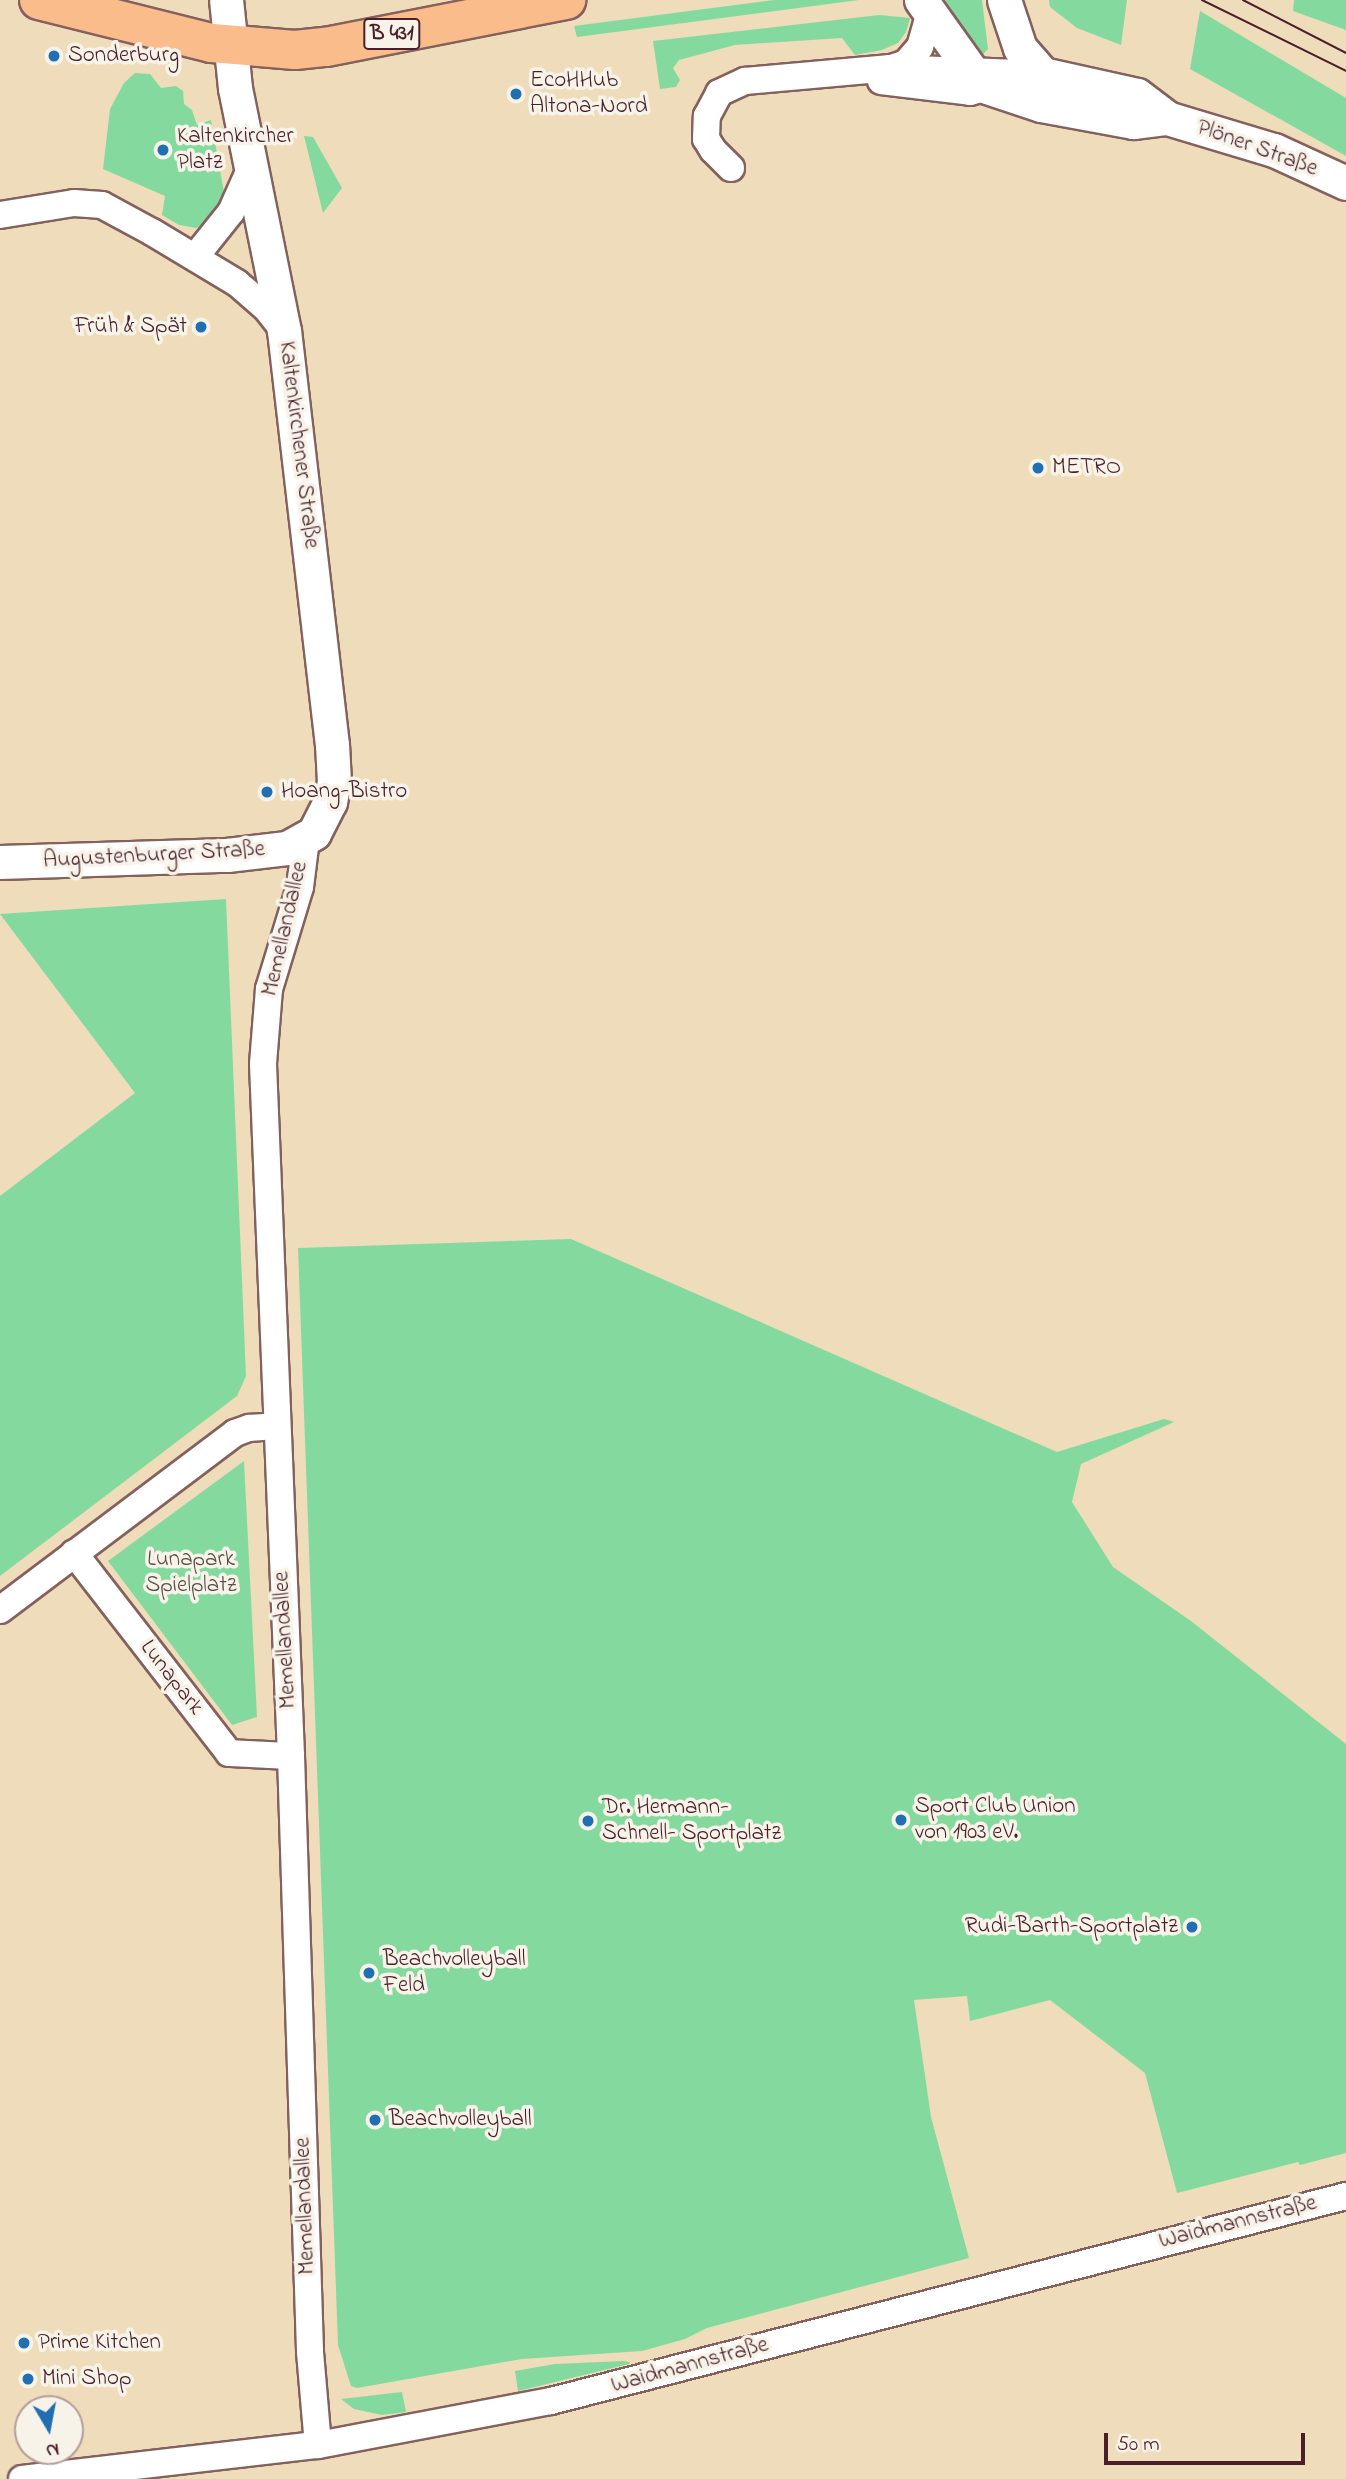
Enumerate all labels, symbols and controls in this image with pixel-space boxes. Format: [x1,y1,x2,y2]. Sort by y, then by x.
road number: B 431 [362,16,422,52]
place label: Sonderburg [68,42,179,70]
marker: Sonderburg [46,48,62,64]
place label: EcoHHub Altona-Nord [530,67,648,121]
marker: EcoHHub Altona-Nord [508,86,524,102]
street label: Plöner Straße [1193,114,1321,184]
place label: Kaltenkircher Platz [177,123,294,177]
marker: Kaltenkircher Platz [155,142,171,158]
place label: Früh & Spät [74,313,187,341]
marker: Früh & Spät [193,319,209,335]
street label: Kaltenkirchener Straße [272,340,324,550]
place label: METRO [1052,454,1121,482]
marker: METRO [1030,460,1046,476]
place label: Hoang-Bistro [281,778,407,806]
marker: Hoang-Bistro [259,784,275,800]
street label: Augustenburger Straße [42,836,266,876]
street label: Memellandallee [257,859,315,999]
park label: Lunapark Spielplatz [145,1546,237,1600]
street label: Memellandallee [269,1571,303,1709]
street label: Lunapark [133,1635,209,1721]
place label: Sport Club Union von 1903 eV. [915,1793,1076,1847]
place label: Dr. Hermann- Schnell- Sportplatz [602,1794,781,1848]
marker: Sport Club Union von 1903 eV. [893,1812,909,1828]
marker: Dr. Hermann- Schnell- Sportplatz [580,1813,596,1829]
place label: Rudi-Barth-Sportplatz [965,1913,1178,1941]
marker: Rudi-Barth-Sportplatz [1184,1919,1200,1935]
place label: Beachvolleyball Feld [383,1946,526,2000]
marker: Beachvolleyball Feld [361,1965,377,1981]
place label: Beachvolleyball [389,2106,532,2134]
marker: Beachvolleyball [367,2112,383,2128]
street label: Memellandallee [290,2137,322,2275]
street label: Waidmannstraße [1156,2190,1320,2256]
place label: Prime Kitchen [38,2329,161,2357]
street label: Waidmannstraße [608,2332,772,2400]
marker: Prime Kitchen [16,2335,32,2351]
place label: Mini Shop [42,2365,131,2393]
marker: Mini Shop [20,2371,36,2387]
north arrow [14,2395,84,2465]
scale bar [1108,2420,1309,2464]
text: 50 m [1117,2430,1160,2460]
text: N [44,2435,61,2464]

